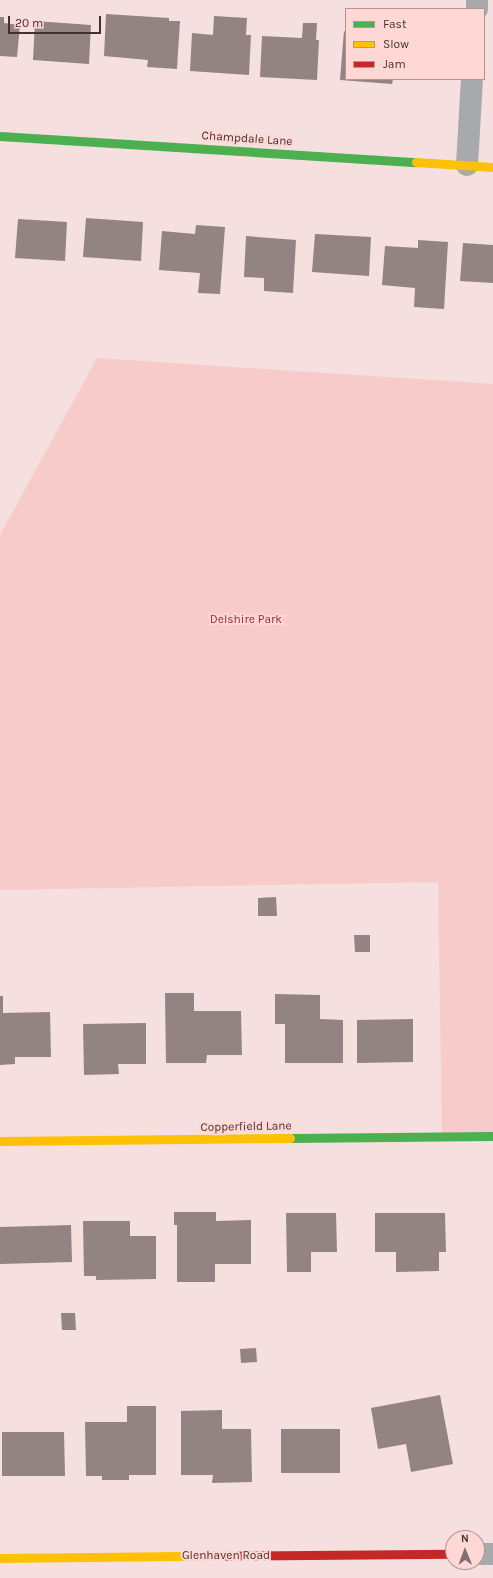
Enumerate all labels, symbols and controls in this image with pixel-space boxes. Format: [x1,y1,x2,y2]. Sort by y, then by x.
scale bar [10,8,103,34]
legend [345,8,485,80]
text: 20 m [15,16,43,30]
text: Fast [383,17,406,31]
text: Slow [383,37,409,51]
text: Jam [383,57,406,71]
street label: Champdale Lane [201,129,293,149]
park label: Delshire Park [210,613,282,627]
street label: Copperfield Lane [200,1119,292,1135]
north arrow [445,1530,485,1570]
text: N [461,1532,469,1545]
street label: Glenhaven Road [182,1549,270,1563]

